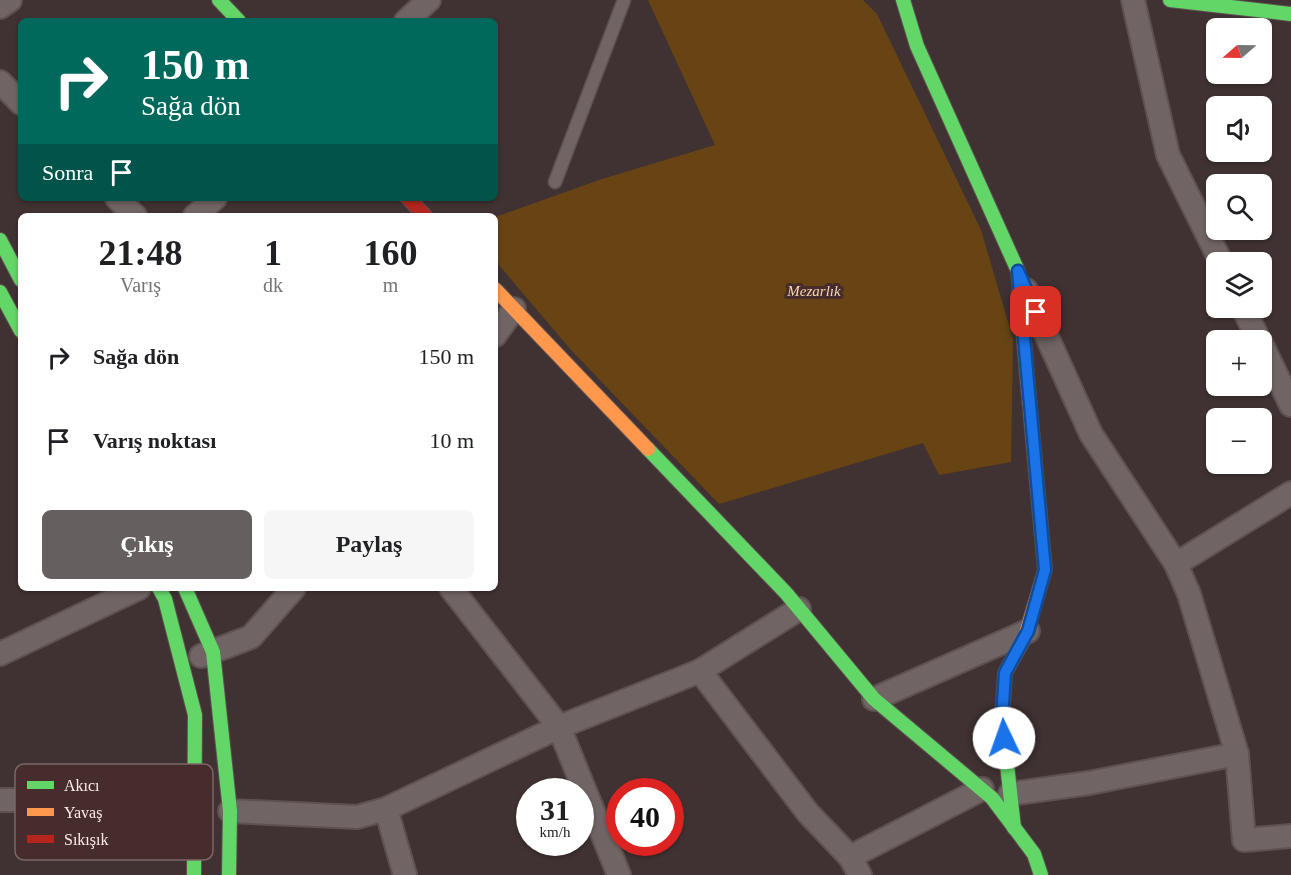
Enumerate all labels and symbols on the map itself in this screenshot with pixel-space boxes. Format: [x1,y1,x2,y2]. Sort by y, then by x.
north arrow [1206,18,1272,84]
park label: Mezarlık [786,283,841,299]
pin [1010,286,1061,337]
position arrow [972,706,1036,770]
legend [15,764,213,860]
text: Akıcı [64,777,100,794]
speed limit sign: 40 [606,778,684,856]
text: Yavaş [64,804,102,822]
text: Sıkışık [64,831,108,849]

